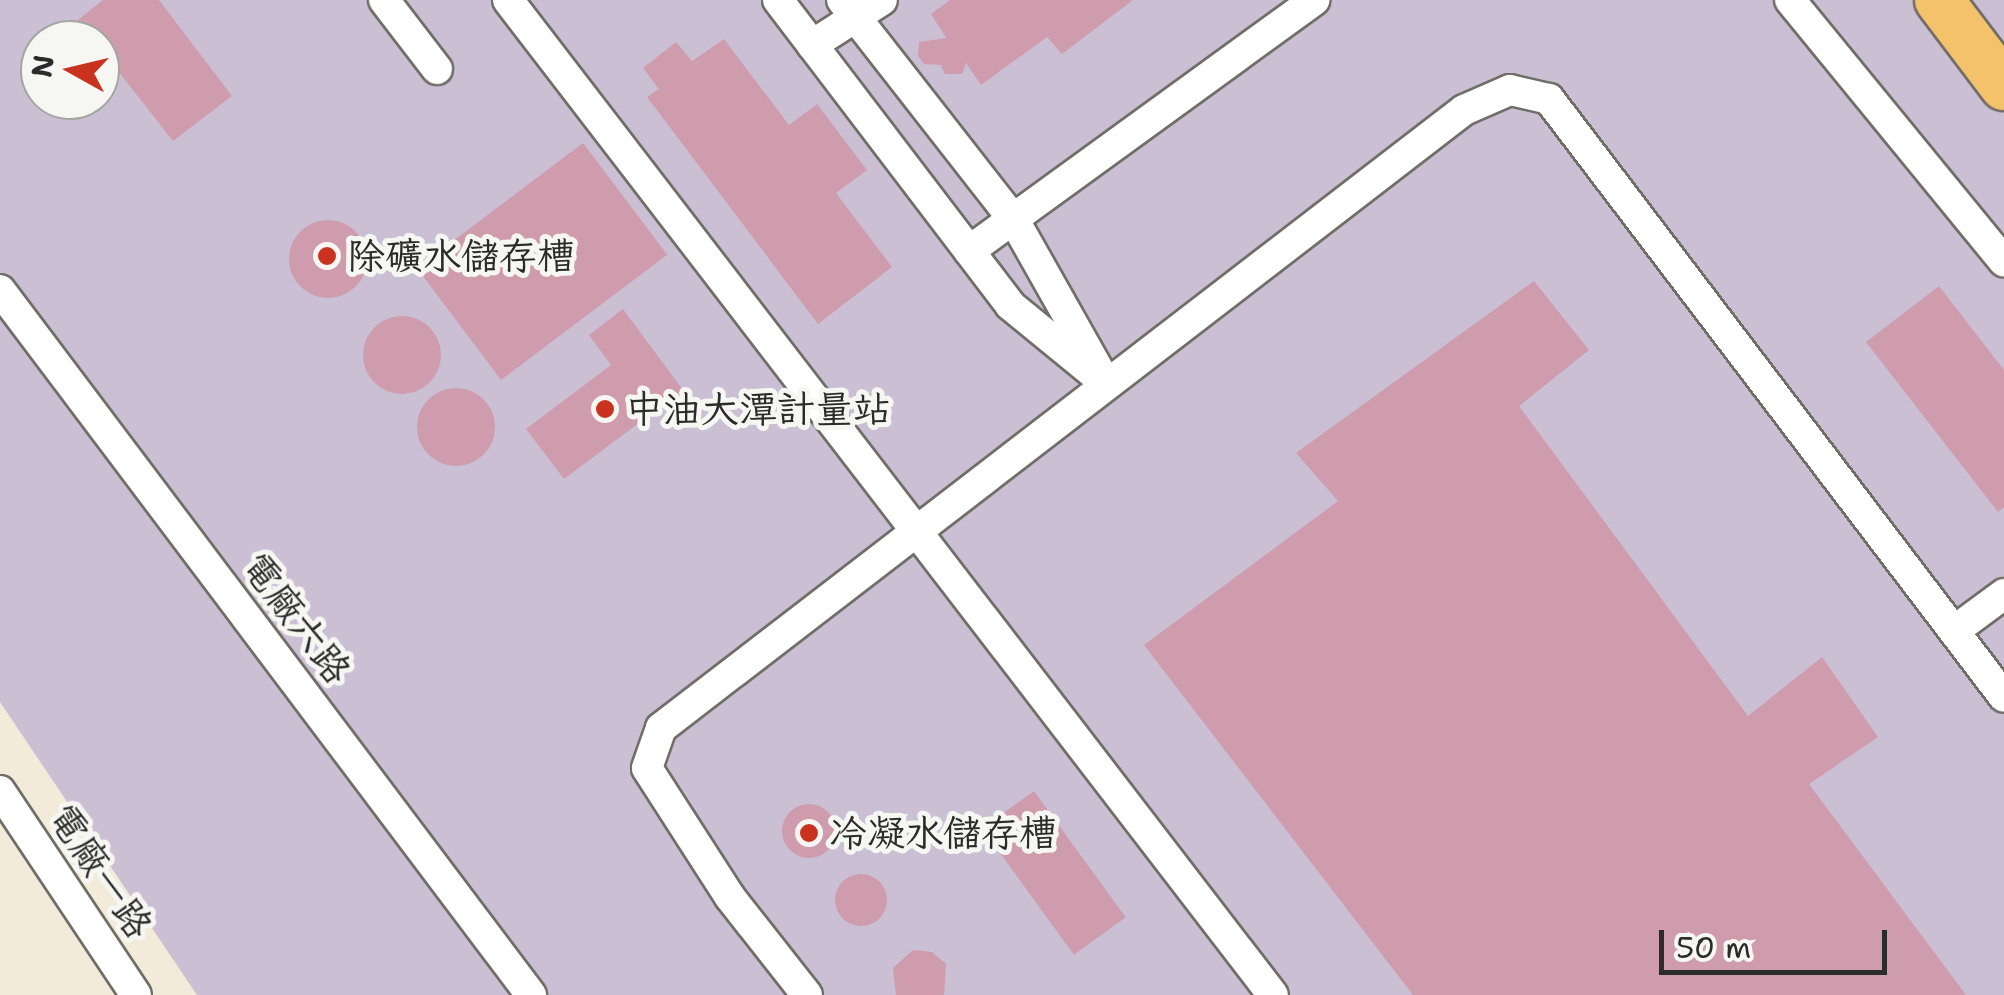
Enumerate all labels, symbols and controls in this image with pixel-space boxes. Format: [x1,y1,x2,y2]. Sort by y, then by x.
north arrow [20,20,120,120]
text: N [22,52,63,80]
place label: 除礦水儲存槽 [347,233,575,279]
marker: 除礦水儲存槽 [316,245,338,267]
place label: 中油大潭計量站 [625,386,891,432]
marker: 中油大潭計量站 [594,398,616,420]
street label: 電廠六路 [233,544,361,692]
street label: 電廠一路 [40,795,162,947]
place label: 冷凝水儲存槽 [829,810,1057,856]
marker: 冷凝水儲存槽 [798,822,820,844]
scale bar [1664,910,1892,972]
text: 50 m [1676,927,1751,968]

